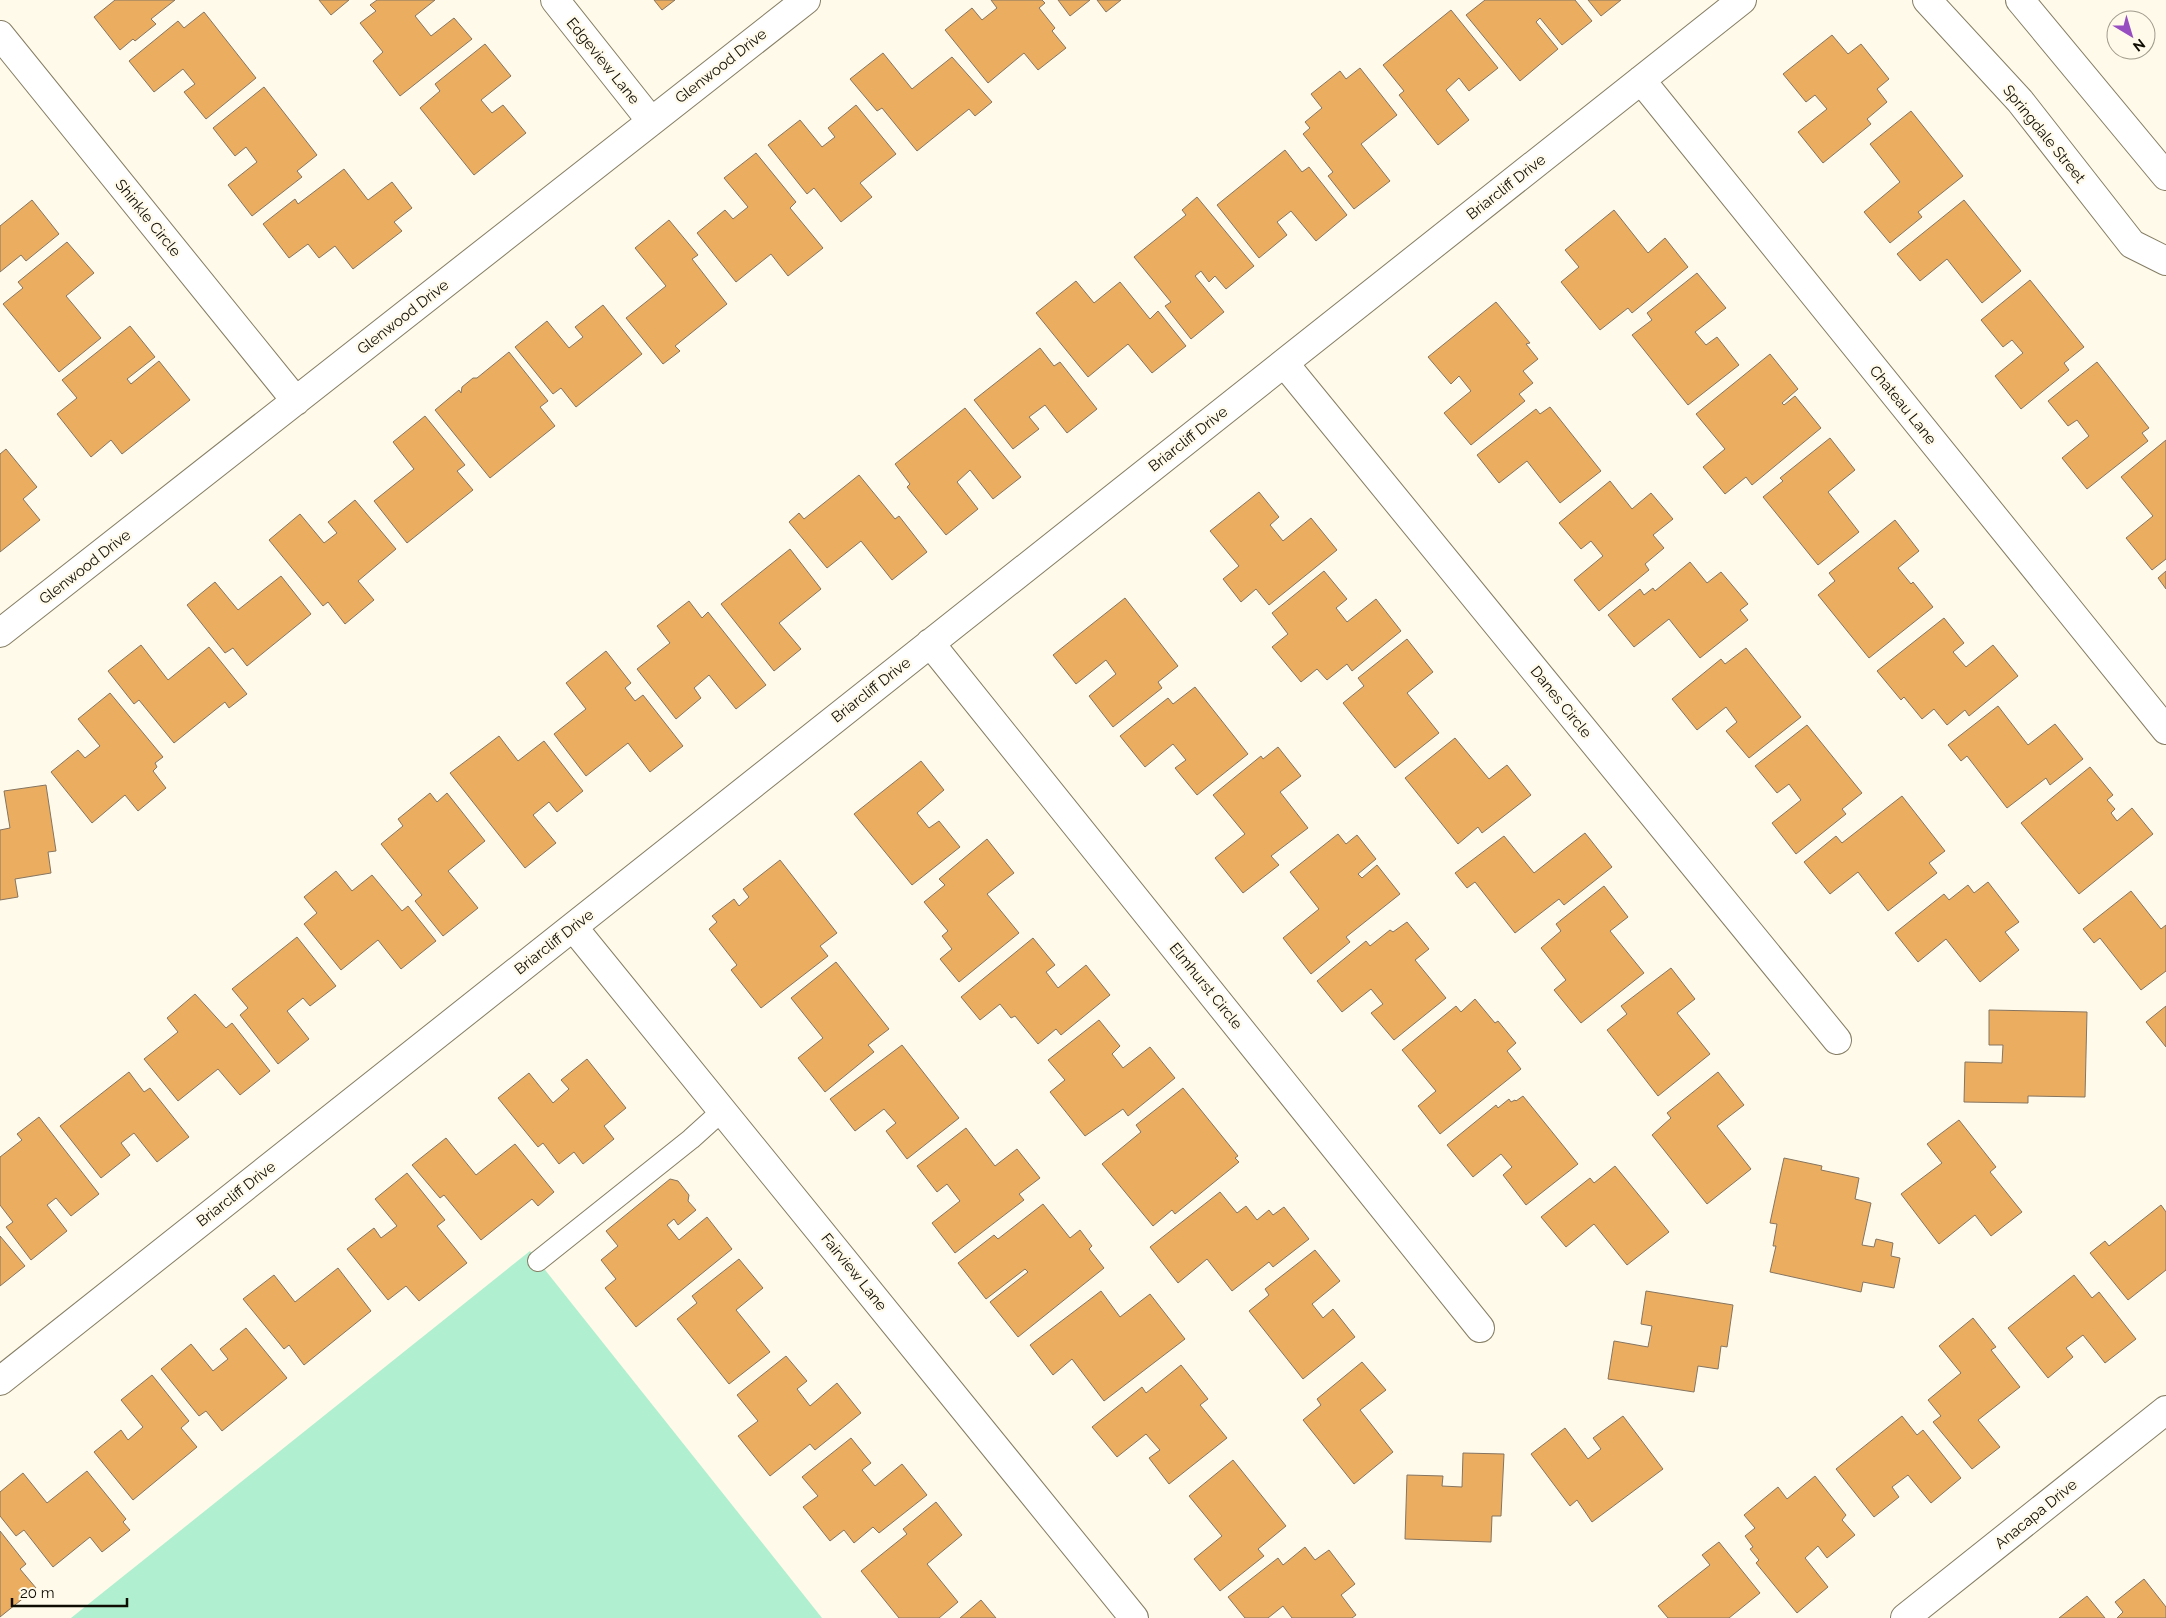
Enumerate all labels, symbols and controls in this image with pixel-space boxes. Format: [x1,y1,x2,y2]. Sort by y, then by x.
north arrow [2106,10,2156,60]
street label: Edgeview Lane [563,14,643,108]
street label: Glenwood Drive [672,25,770,107]
text: N [2130,36,2148,55]
street label: Springdale Street [1999,81,2089,187]
street label: Briarcliff Drive [1463,150,1549,223]
street label: Shinkle Circle [111,176,185,260]
street label: Glenwood Drive [354,276,452,358]
street label: Chateau Lane [1866,362,1940,448]
street label: Briarcliff Drive [1145,402,1231,475]
street label: Glenwood Drive [36,526,134,608]
street label: Briarcliff Drive [828,653,914,726]
street label: Danes Circle [1527,662,1596,742]
street label: Briarcliff Drive [511,905,597,978]
street label: Elmhurst Circle [1166,939,1246,1033]
street label: Briarcliff Drive [193,1157,279,1230]
street label: Fairview Lane [817,1230,891,1315]
street label: Anacapa Drive [1991,1475,2081,1553]
scale bar [12,1576,128,1608]
text: 20 m [20,1584,55,1602]

